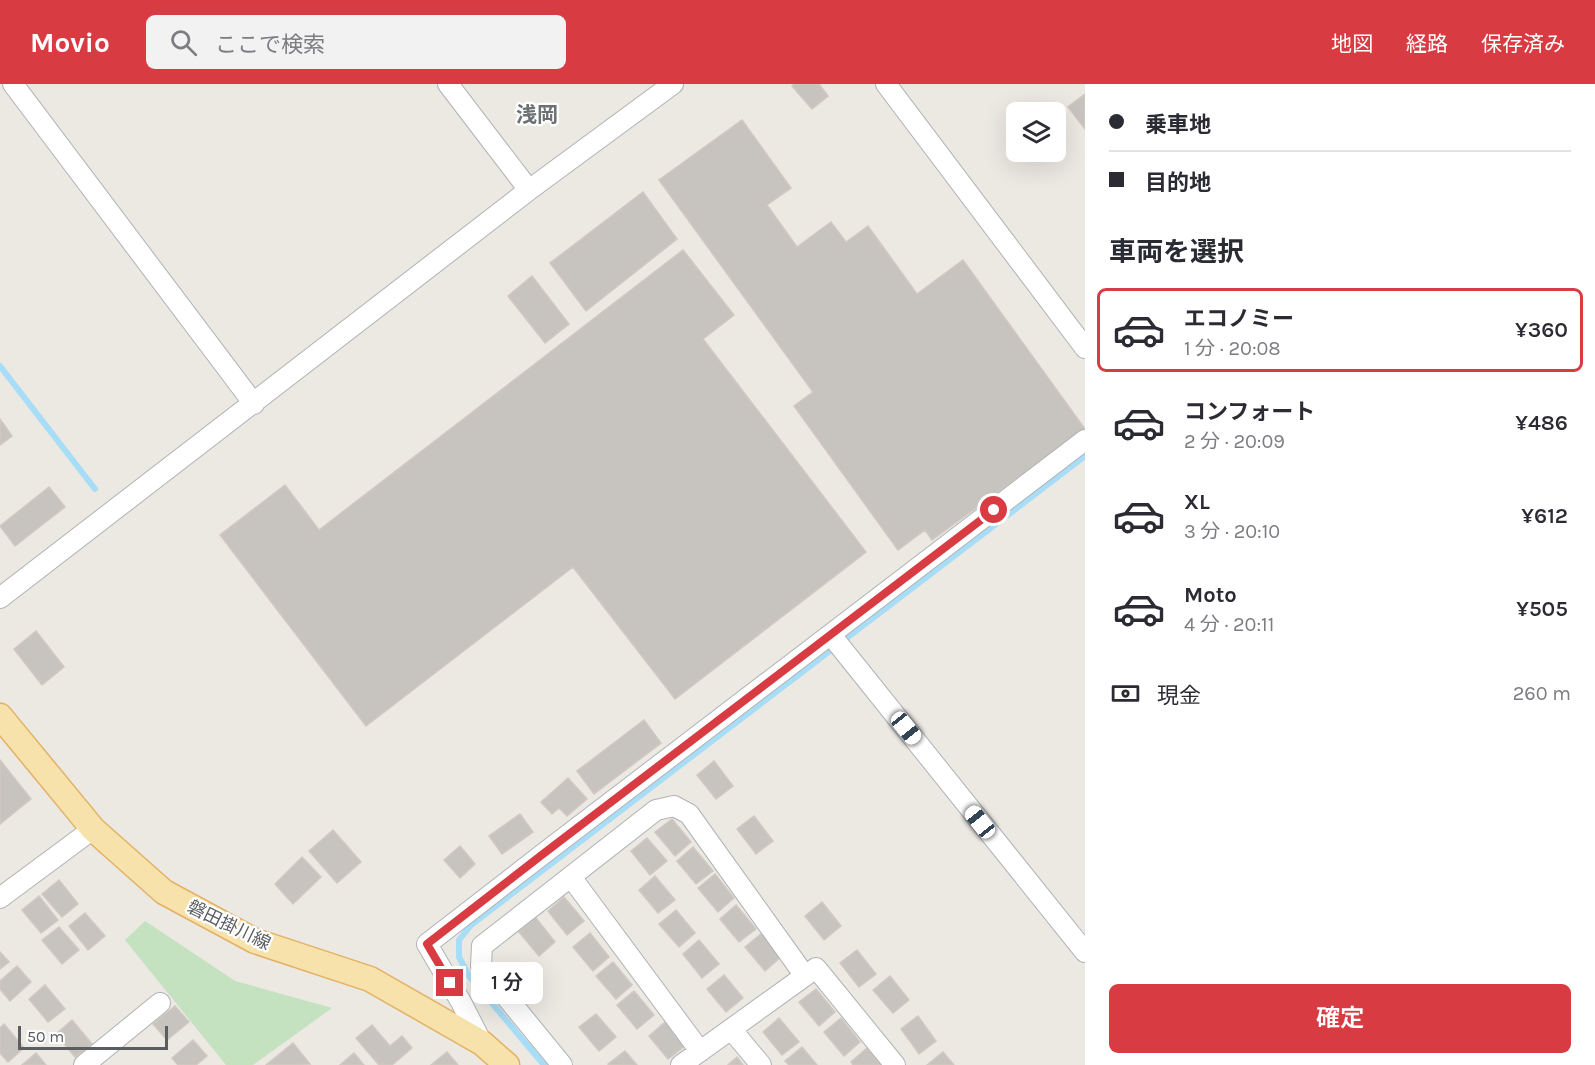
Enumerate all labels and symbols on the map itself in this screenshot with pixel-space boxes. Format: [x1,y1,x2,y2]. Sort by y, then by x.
district label: 浅岡 [516,103,558,127]
route start [980,496,1007,523]
car [888,708,924,748]
car [962,802,998,842]
street label: 磐田掛川線 [184,895,274,955]
callout: 1 分 [471,962,543,1004]
route end [436,969,463,996]
scale bar [18,1023,168,1050]

